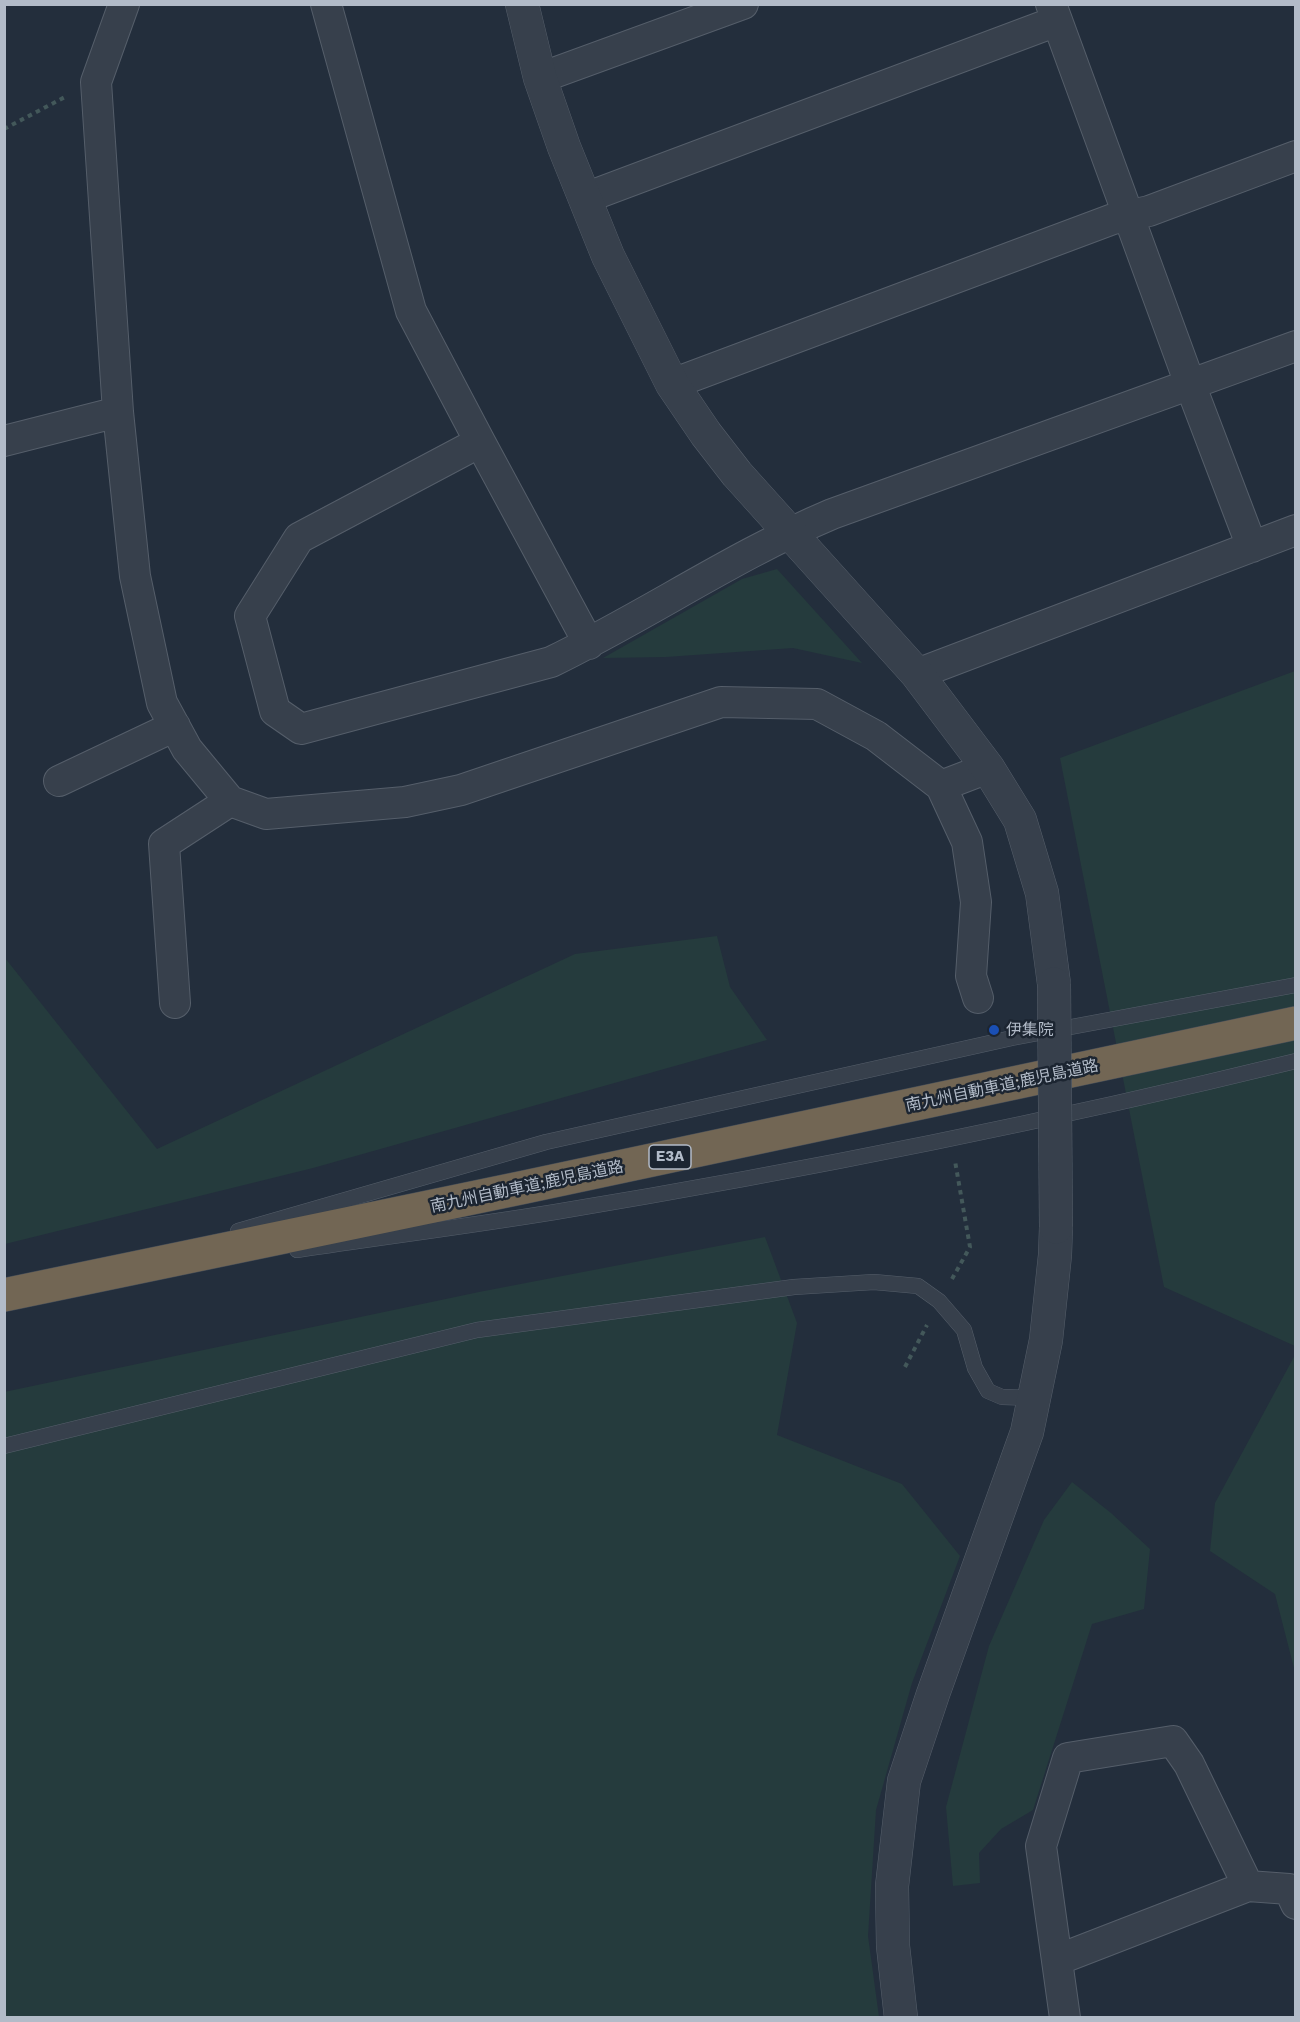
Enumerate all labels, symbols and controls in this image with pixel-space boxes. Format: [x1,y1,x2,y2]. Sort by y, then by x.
place label: 伊集院 [1006,1020,1054,1040]
marker: 伊集院 [987,1023,1001,1037]
street label: 南九州自動車道;鹿児島道路 [904,1056,1100,1116]
road number: E3A [649,1145,691,1169]
street label: 南九州自動車道;鹿児島道路 [429,1157,625,1217]

